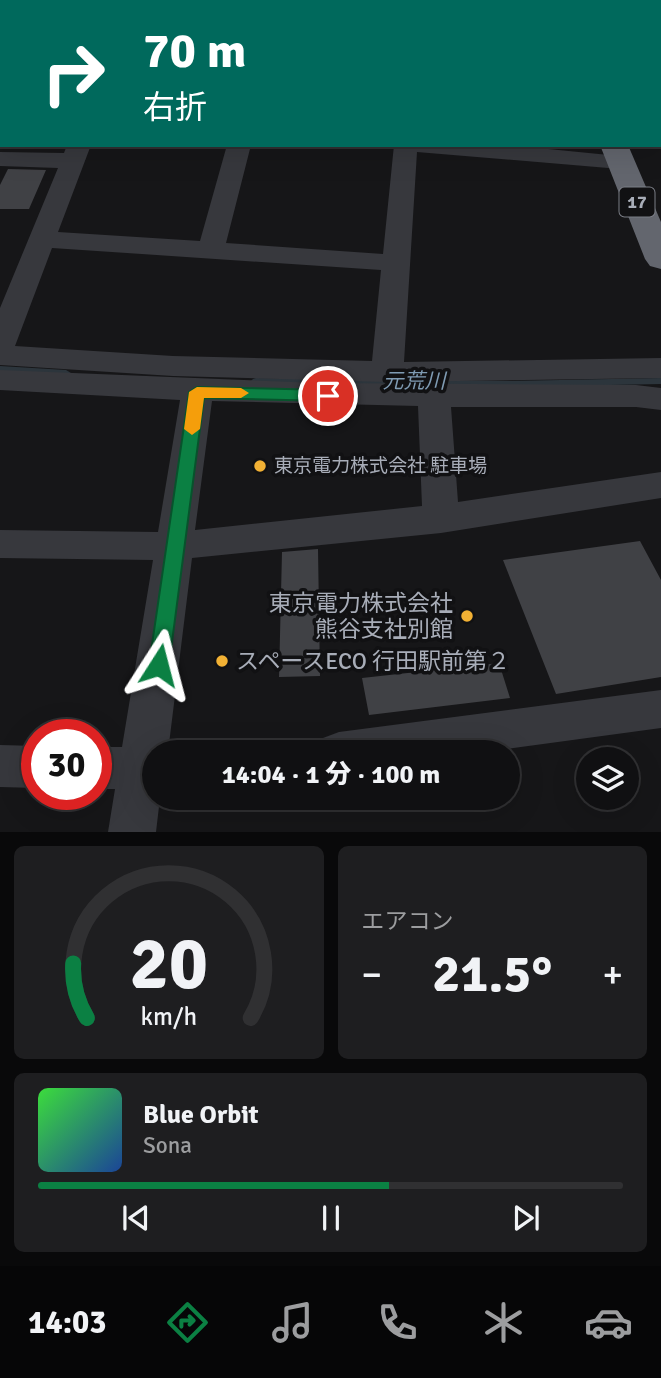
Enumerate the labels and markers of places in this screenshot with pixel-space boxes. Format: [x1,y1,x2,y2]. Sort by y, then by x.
pin [298,366,358,426]
place label: 東京電力株式会社 駐車場 [274,454,487,478]
marker: 東京電力株式会社 駐車場 [252,458,268,474]
place label: 東京電力株式会社 熊谷支社別館 [269,589,453,644]
marker: 東京電力株式会社 熊谷支社別館 [459,608,475,624]
place label: スペースECO 行田駅前第２ [236,647,510,676]
marker: スペースECO 行田駅前第２ [214,653,230,669]

